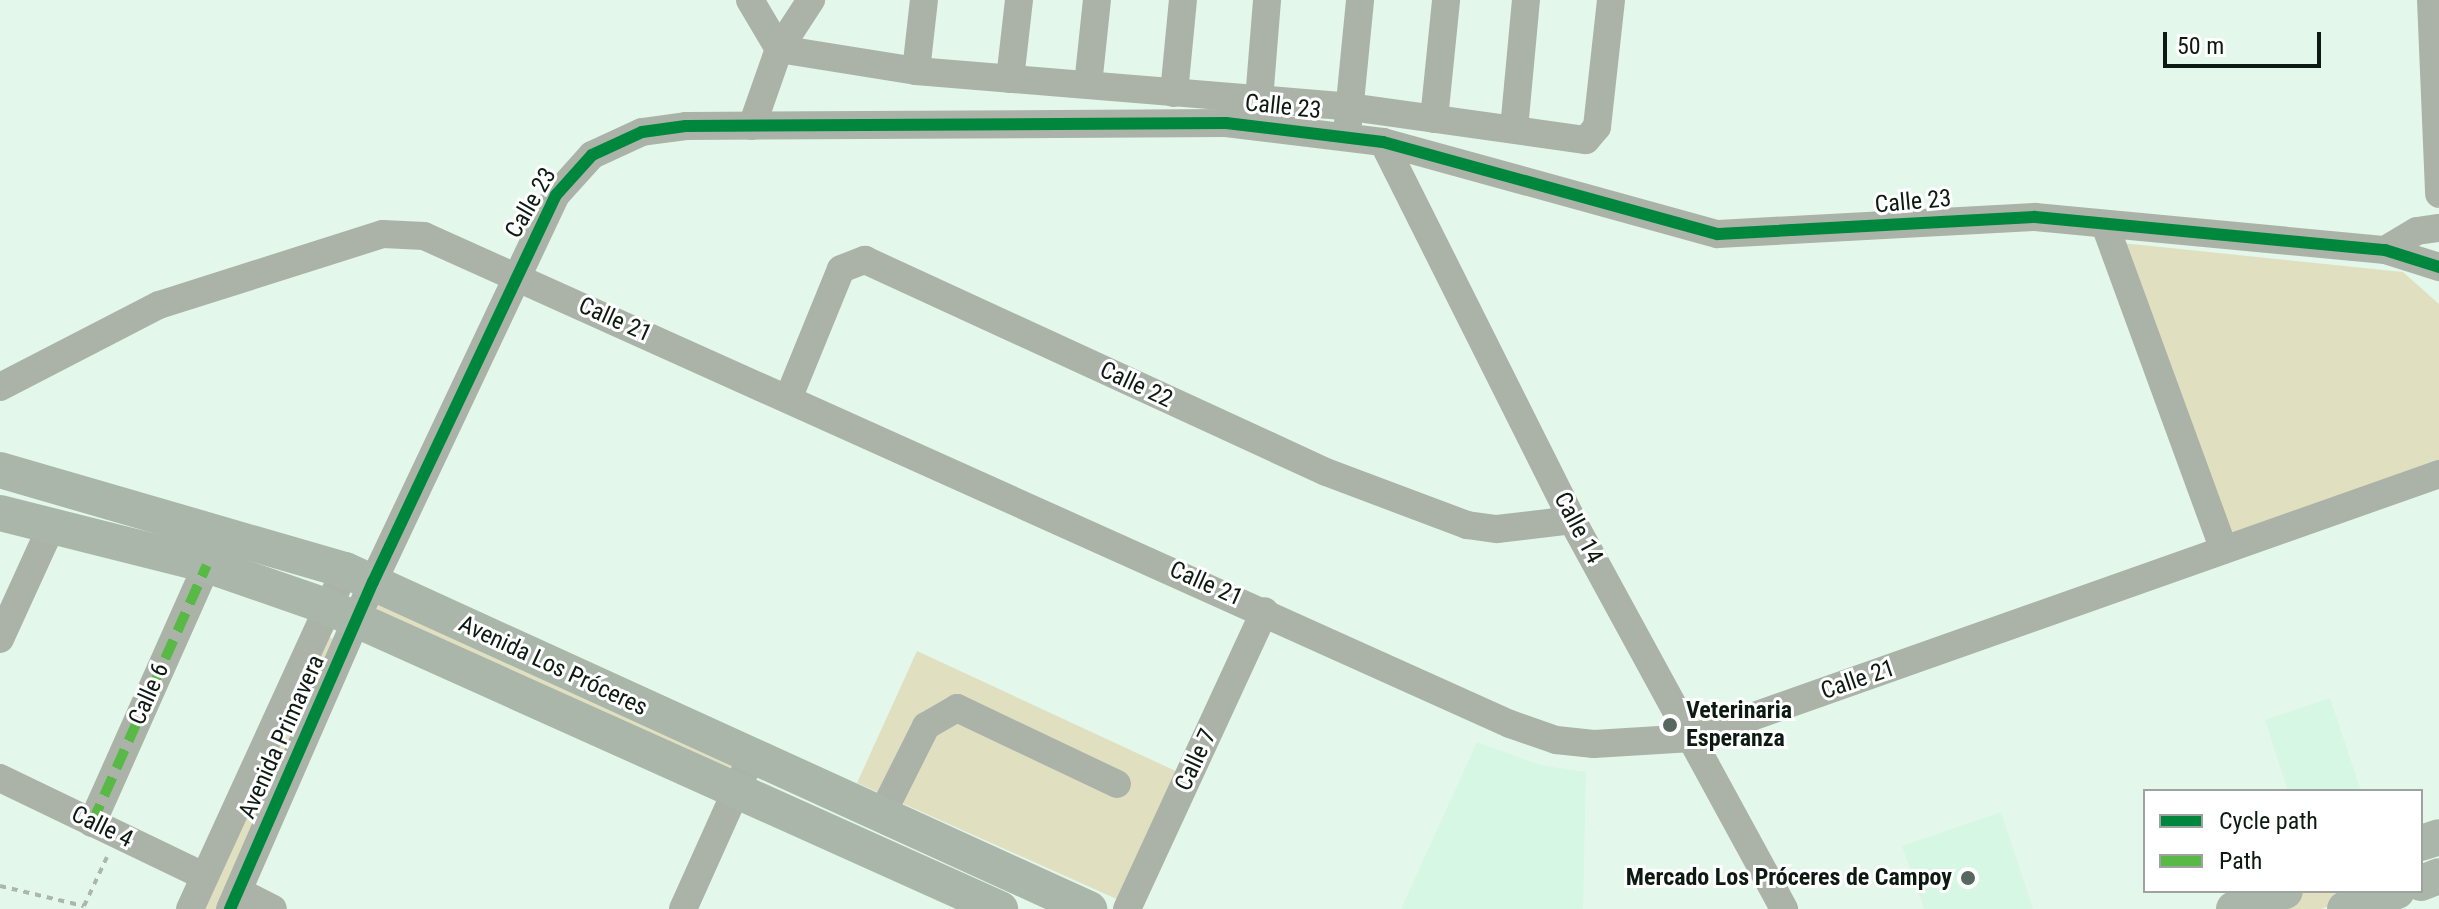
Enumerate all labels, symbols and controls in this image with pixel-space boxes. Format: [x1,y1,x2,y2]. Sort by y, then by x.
scale bar [2167,16,2325,66]
text: 50 m [2177,32,2224,60]
street label: Calle 23 [1243,89,1323,125]
street label: Calle 23 [499,163,563,243]
street label: Calle 23 [1874,184,1952,220]
street label: Calle 21 [574,291,656,349]
street label: Calle 22 [1095,356,1177,414]
street label: Calle 14 [1547,487,1609,569]
street label: Calle 21 [1165,555,1247,613]
street label: Avenida Los Próceres [454,610,652,722]
street label: Avenida Primavera [233,651,331,823]
street label: Calle 21 [1817,654,1899,706]
street label: Calle 6 [123,659,175,729]
place label: Veterinaria Esperanza [1686,697,1792,753]
marker: Veterinaria Esperanza [1661,716,1679,734]
street label: Calle 7 [1169,725,1223,795]
legend [2143,789,2423,893]
street label: Calle 4 [67,800,137,854]
text: Cycle path [2219,807,2318,835]
text: Path [2219,847,2262,875]
place label: Mercado Los Próceres de Campoy [1626,864,1952,892]
marker: Mercado Los Próceres de Campoy [1959,869,1977,887]

